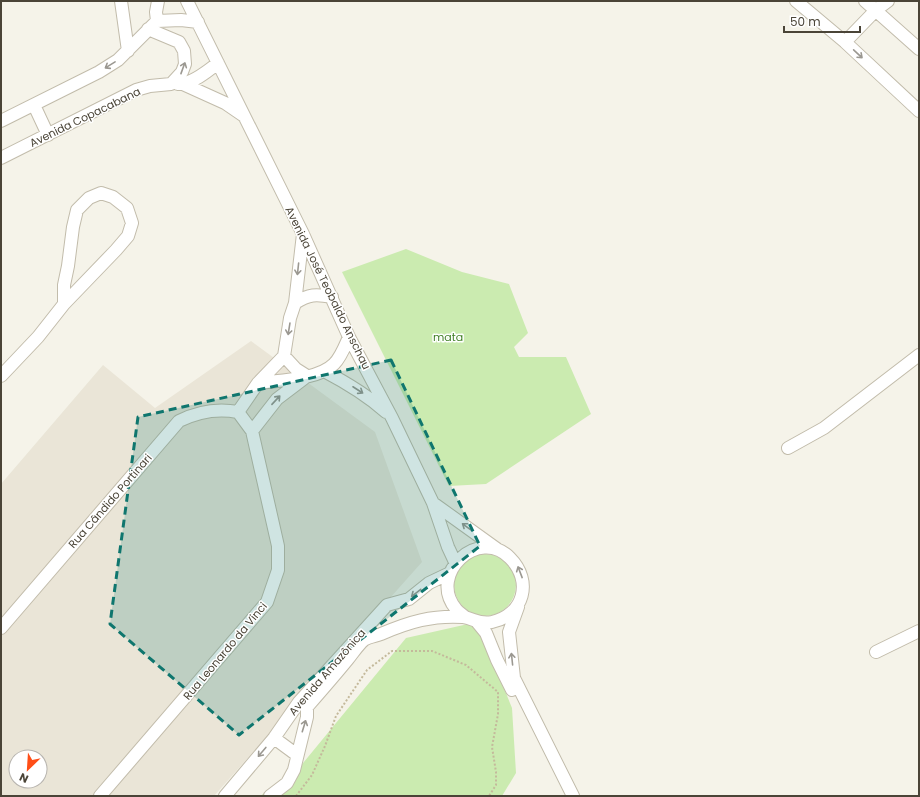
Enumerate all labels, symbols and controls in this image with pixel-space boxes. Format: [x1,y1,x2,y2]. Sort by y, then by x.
scale bar [784,8,860,34]
text: 50 m [790,13,821,30]
one-way arrow [853,49,863,59]
one-way arrow [105,61,116,69]
one-way arrow [179,62,187,74]
street label: Avenida Copacabana [27,83,143,151]
street label: Avenida José Teobaldo Anschau [281,204,375,372]
one-way arrow [294,262,302,275]
one-way arrow [285,322,293,335]
park label: mata [433,329,463,345]
one-way arrow [352,387,364,395]
one-way arrow [272,395,281,406]
street label: Rua Cândido Portinari [65,450,156,552]
one-way arrow [461,523,472,531]
one-way arrow [516,566,523,579]
one-way arrow [411,588,422,597]
street label: Rua Leonardo da Vinci [179,598,271,703]
street label: Avenida Amazônica [285,625,369,719]
one-way arrow [508,653,515,666]
one-way arrow [301,720,308,733]
one-way arrow [257,747,266,758]
north arrow [8,749,48,789]
text: N [17,769,31,787]

